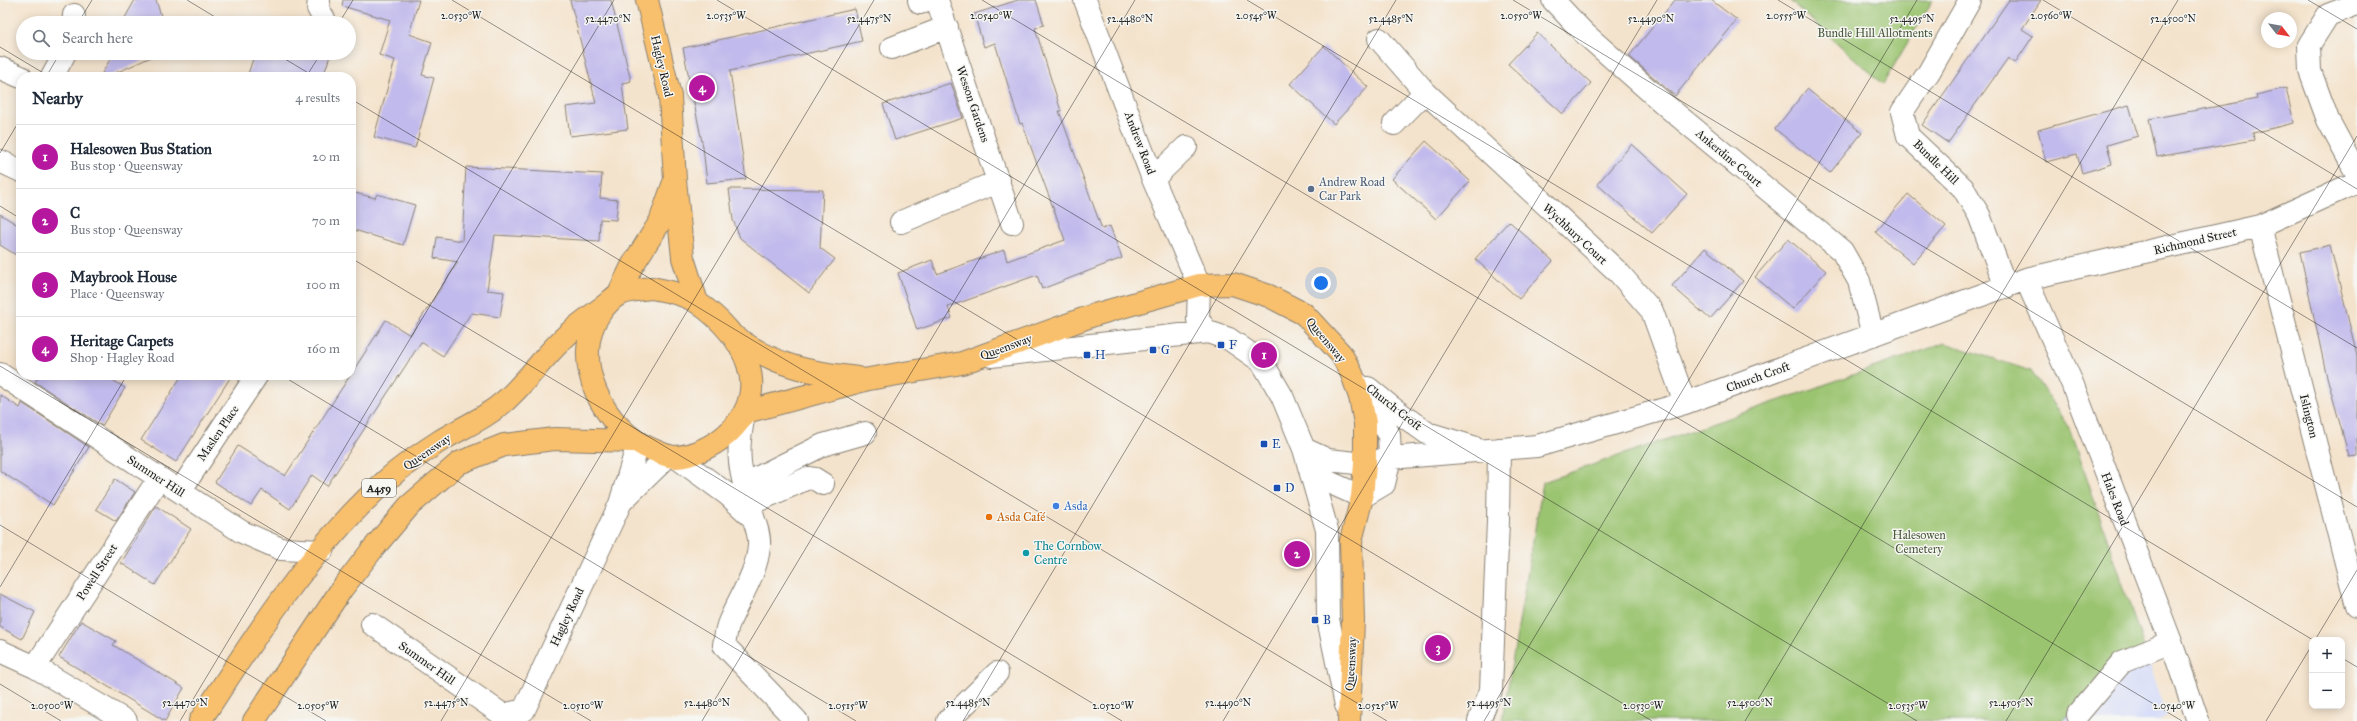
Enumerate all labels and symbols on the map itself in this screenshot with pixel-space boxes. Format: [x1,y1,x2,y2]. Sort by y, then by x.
text: 2.0530°W [441,10,482,22]
text: 2.0535°W [706,10,746,22]
text: 2.0540°W [970,10,1012,22]
text: 2.0545°W [1236,10,1277,22]
text: 2.0550°W [1500,10,1542,22]
text: 2.0555°W [1766,10,1807,22]
text: 2.0560°W [2030,10,2072,22]
north arrow [2261,12,2297,48]
text: 52.4470°N [585,13,631,25]
text: 52.4475°N [847,13,892,25]
text: 52.4480°N [1107,13,1154,25]
text: 52.4485°N [1368,13,1414,25]
text: 52.4490°N [1628,13,1675,25]
text: 52.4495°N [1889,13,1935,25]
text: 52.4500°N [2150,13,2196,25]
park label: Bundle Hill Allotments [1817,26,1933,40]
street label: Hagley Road [647,34,676,98]
street label: Wesson Gardens [953,64,993,144]
pin: 4 [689,73,715,103]
street label: Andrew Road [1121,109,1158,176]
street label: Ankerdine Court [1692,126,1766,190]
street label: Bundle Hill [1910,137,1962,188]
place label: Andrew Road Car Park [1318,175,1385,203]
marker: Andrew Road Car Park [1306,184,1316,194]
street label: Wychbury Court [1540,201,1611,268]
street label: Richmond Street [2152,225,2238,257]
your location [1311,273,1331,293]
street label: Queensway [1303,315,1349,366]
street label: Queensway [978,331,1034,363]
place label: F [1229,338,1237,352]
marker: F [1216,340,1226,350]
pin: 1 [1251,340,1277,370]
place label: G [1161,343,1170,357]
marker: G [1148,345,1158,355]
place label: H [1095,348,1105,362]
marker: H [1082,350,1092,360]
street label: Church Croft [1724,359,1793,395]
street label: Church Croft [1363,381,1425,434]
street label: Islington [2296,393,2321,440]
street label: Maslen Place [194,402,242,464]
street label: Queensway [401,431,454,473]
place label: E [1272,437,1281,451]
marker: E [1259,439,1269,449]
street label: Summer Hill [125,452,188,500]
street label: Hales Road [2098,470,2132,528]
road number: A459 [362,479,396,497]
place label: D [1285,481,1294,495]
marker: D [1272,483,1282,493]
place label: Asda [1063,499,1088,513]
marker: Asda [1051,501,1061,511]
place label: Asda Café [996,510,1045,524]
marker: Asda Café [984,512,994,522]
park label: Halesowen Cemetery [1892,528,1946,556]
place label: The Cornbow Centre [1034,539,1102,567]
pin: 2 [1284,539,1310,569]
street label: Powell Street [74,541,121,603]
marker: The Cornbow Centre [1021,548,1031,558]
street label: Hagley Road [547,586,588,649]
place label: B [1323,613,1331,627]
marker: B [1310,615,1320,625]
pin: 3 [1425,633,1451,663]
street label: Queensway [1343,636,1359,691]
street label: Summer Hill [396,638,459,688]
text: 52.4470°N [162,697,208,709]
text: 52.4475°N [424,697,469,709]
text: 52.4480°N [684,697,731,709]
text: 52.4485°N [945,697,991,709]
text: 52.4490°N [1205,697,1252,709]
text: 52.4495°N [1466,697,1512,709]
text: 52.4500°N [1727,697,1773,709]
text: 52.4505°N [1989,697,2034,709]
text: 2.0500°W [31,700,74,712]
text: 2.0505°W [297,700,339,712]
text: 2.0510°W [563,700,604,712]
text: 2.0515°W [828,700,868,712]
text: 2.0520°W [1092,700,1134,712]
text: 2.0525°W [1358,700,1399,712]
text: 2.0530°W [1623,700,1664,712]
text: 2.0535°W [1888,700,1928,712]
text: 2.0540°W [2153,700,2195,712]

